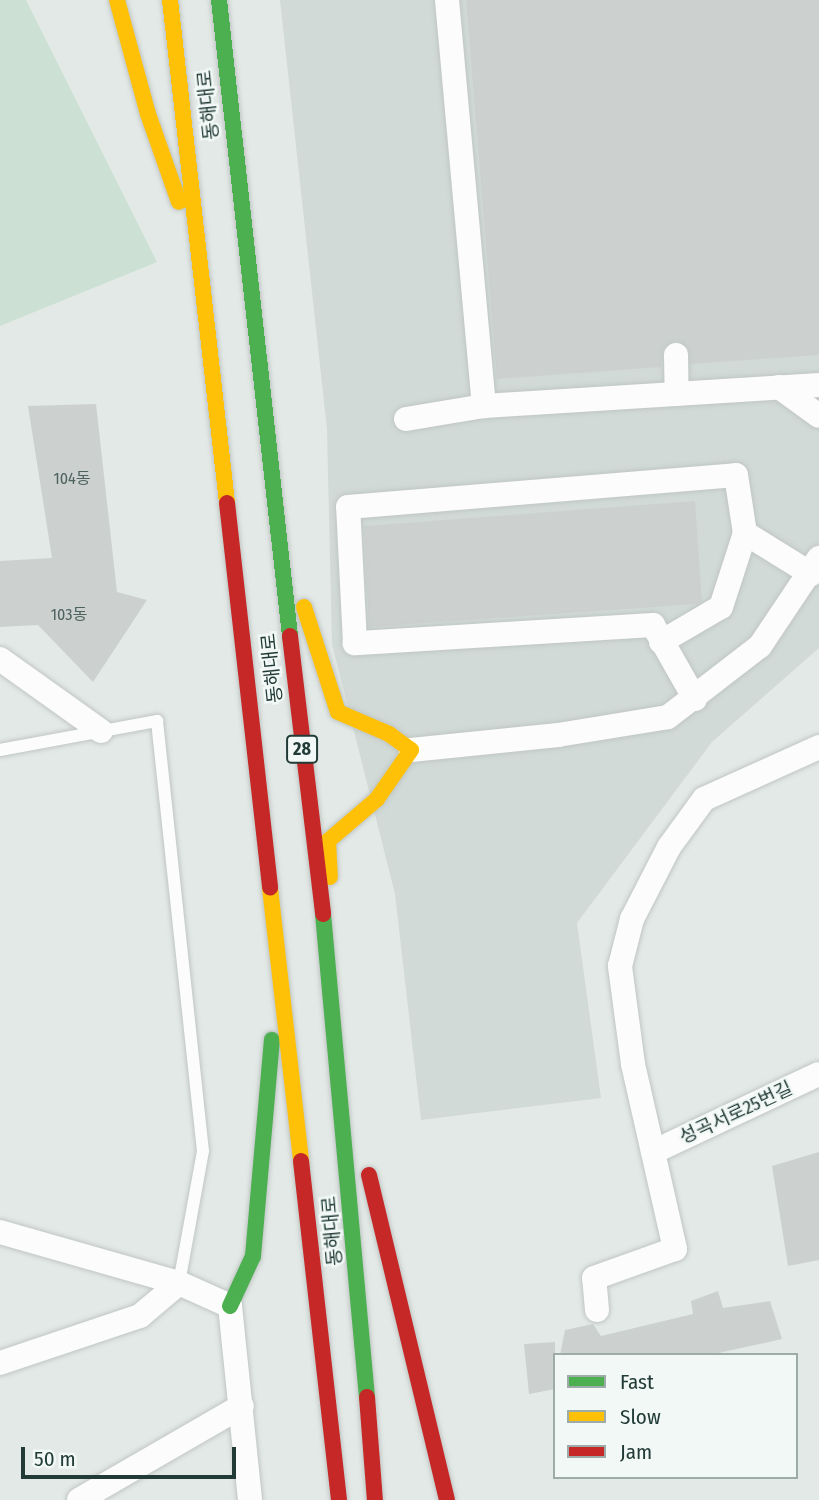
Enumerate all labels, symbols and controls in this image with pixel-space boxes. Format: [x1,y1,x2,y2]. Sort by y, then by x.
street label: 동해대로 [193,69,223,141]
house number: 104동 [53,469,91,489]
house number: 103동 [51,605,87,625]
street label: 동해대로 [257,632,287,704]
road number: 28 [284,734,320,764]
street label: 성곡서로25번길 [676,1077,796,1149]
street label: 동해대로 [318,1195,346,1267]
legend [553,1353,798,1479]
text: Fast [620,1369,654,1395]
text: Slow [620,1404,661,1430]
scale bar [24,1434,240,1478]
text: Jam [620,1439,652,1465]
text: 50 m [34,1446,76,1472]

